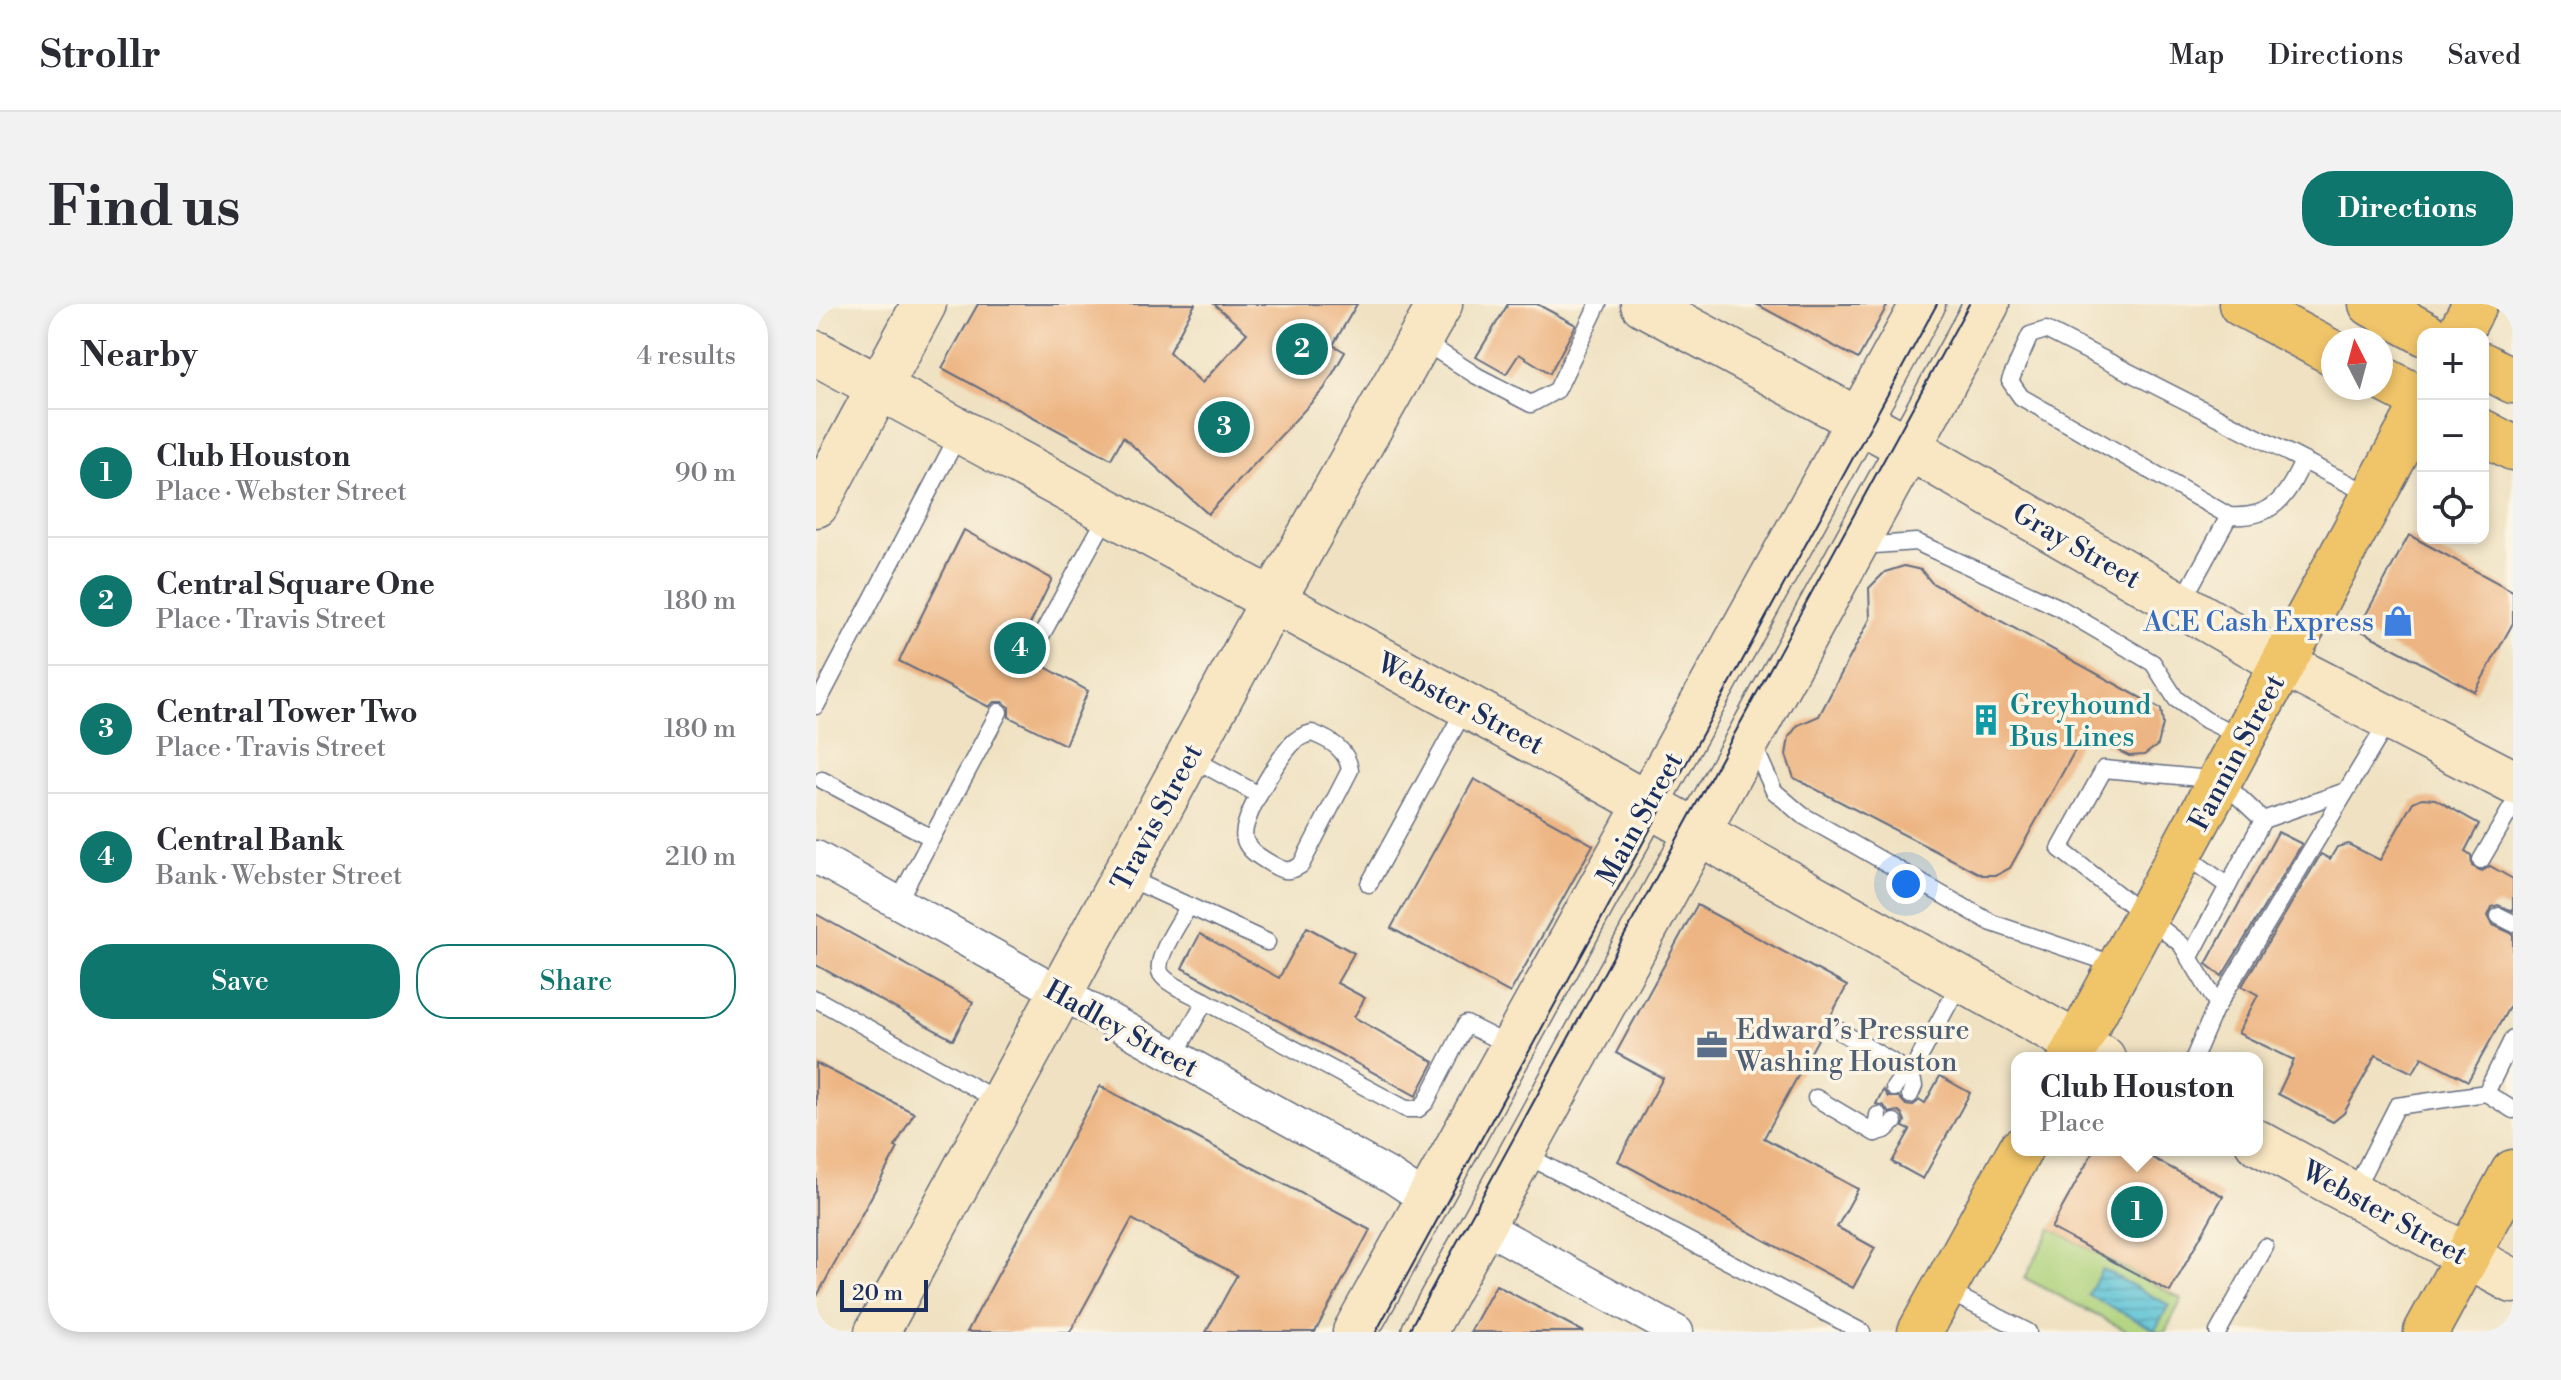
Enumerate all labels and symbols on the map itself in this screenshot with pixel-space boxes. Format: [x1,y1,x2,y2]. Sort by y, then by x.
pin: 2 [1276,319,1328,379]
north arrow [2321,328,2393,400]
pin: 3 [1198,397,1250,457]
street label: Gray Street [2006,496,2147,597]
shop icon: ACE Cash Express [2381,604,2415,638]
place label: ACE Cash Express [2143,605,2374,640]
pin: 4 [994,618,1046,678]
street label: Webster Street [1370,645,1550,763]
street label: Fannin Street [2182,669,2293,837]
place label: Greyhound Bus Lines [2009,688,2151,755]
building icon: Greyhound Bus Lines [1969,703,2003,737]
street label: Travis Street [1104,738,1211,897]
street label: Main Street [1589,746,1691,891]
your location [1886,864,1926,904]
street label: Hadley Street [1038,973,1204,1086]
place label: Edward’s Pressure Washing Houston [1735,1013,1970,1080]
office icon: Edward’s Pressure Washing Houston [1695,1028,1729,1062]
street label: Webster Street [2294,1153,2473,1273]
pin: 1 [2111,1182,2163,1242]
scale bar [840,1276,928,1312]

